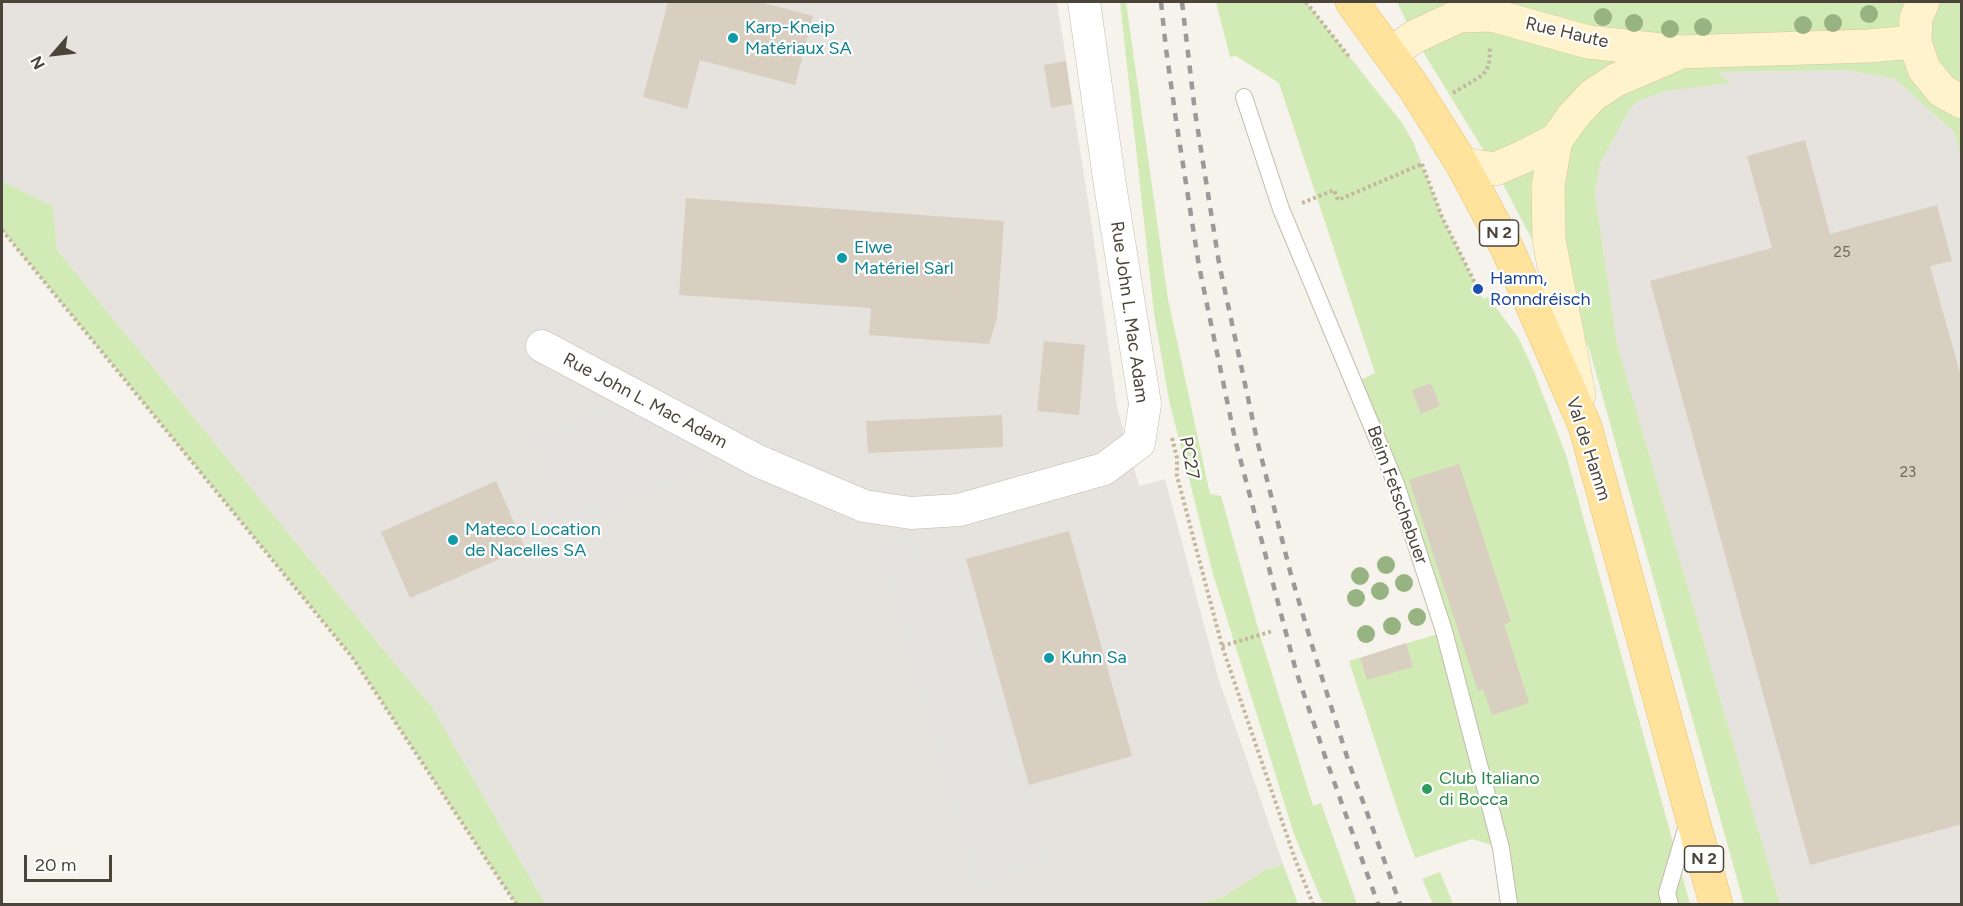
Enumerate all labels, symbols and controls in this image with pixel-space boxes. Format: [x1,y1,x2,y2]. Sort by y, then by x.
street label: Rue Haute [1523,13,1611,53]
place label: Karp-Kneip Matériaux SA [745,17,852,60]
north arrow [24,24,84,84]
marker: Karp-Kneip Matériaux SA [726,31,740,45]
text: N [26,53,49,73]
street label: Rue John L. Mac Adam [1106,220,1152,404]
road number: N 2 [1480,220,1518,246]
place label: Elwe Matériel Sàrl [854,237,954,280]
house number: 25 [1833,244,1851,262]
marker: Elwe Matériel Sàrl [835,251,849,265]
place label: Hamm, Ronndréisch [1490,268,1591,310]
marker: Hamm, Ronndréisch [1471,282,1485,296]
street label: Rue John L. Mac Adam [559,348,731,454]
street label: Val de Hamm [1561,395,1615,503]
street label: Beim Fetschebuer [1362,423,1432,567]
street label: PC27 [1175,435,1203,481]
house number: 23 [1900,464,1916,482]
place label: Mateco Location de Nacelles SA [465,519,601,562]
marker: Mateco Location de Nacelles SA [446,533,460,547]
place label: Kuhn Sa [1061,647,1127,669]
marker: Kuhn Sa [1042,651,1056,665]
place label: Club Italiano di Bocca [1439,768,1540,810]
marker: Club Italiano di Bocca [1420,782,1434,796]
scale bar [27,843,116,881]
road number: N 2 [1684,846,1724,872]
text: 20 m [35,854,76,876]

